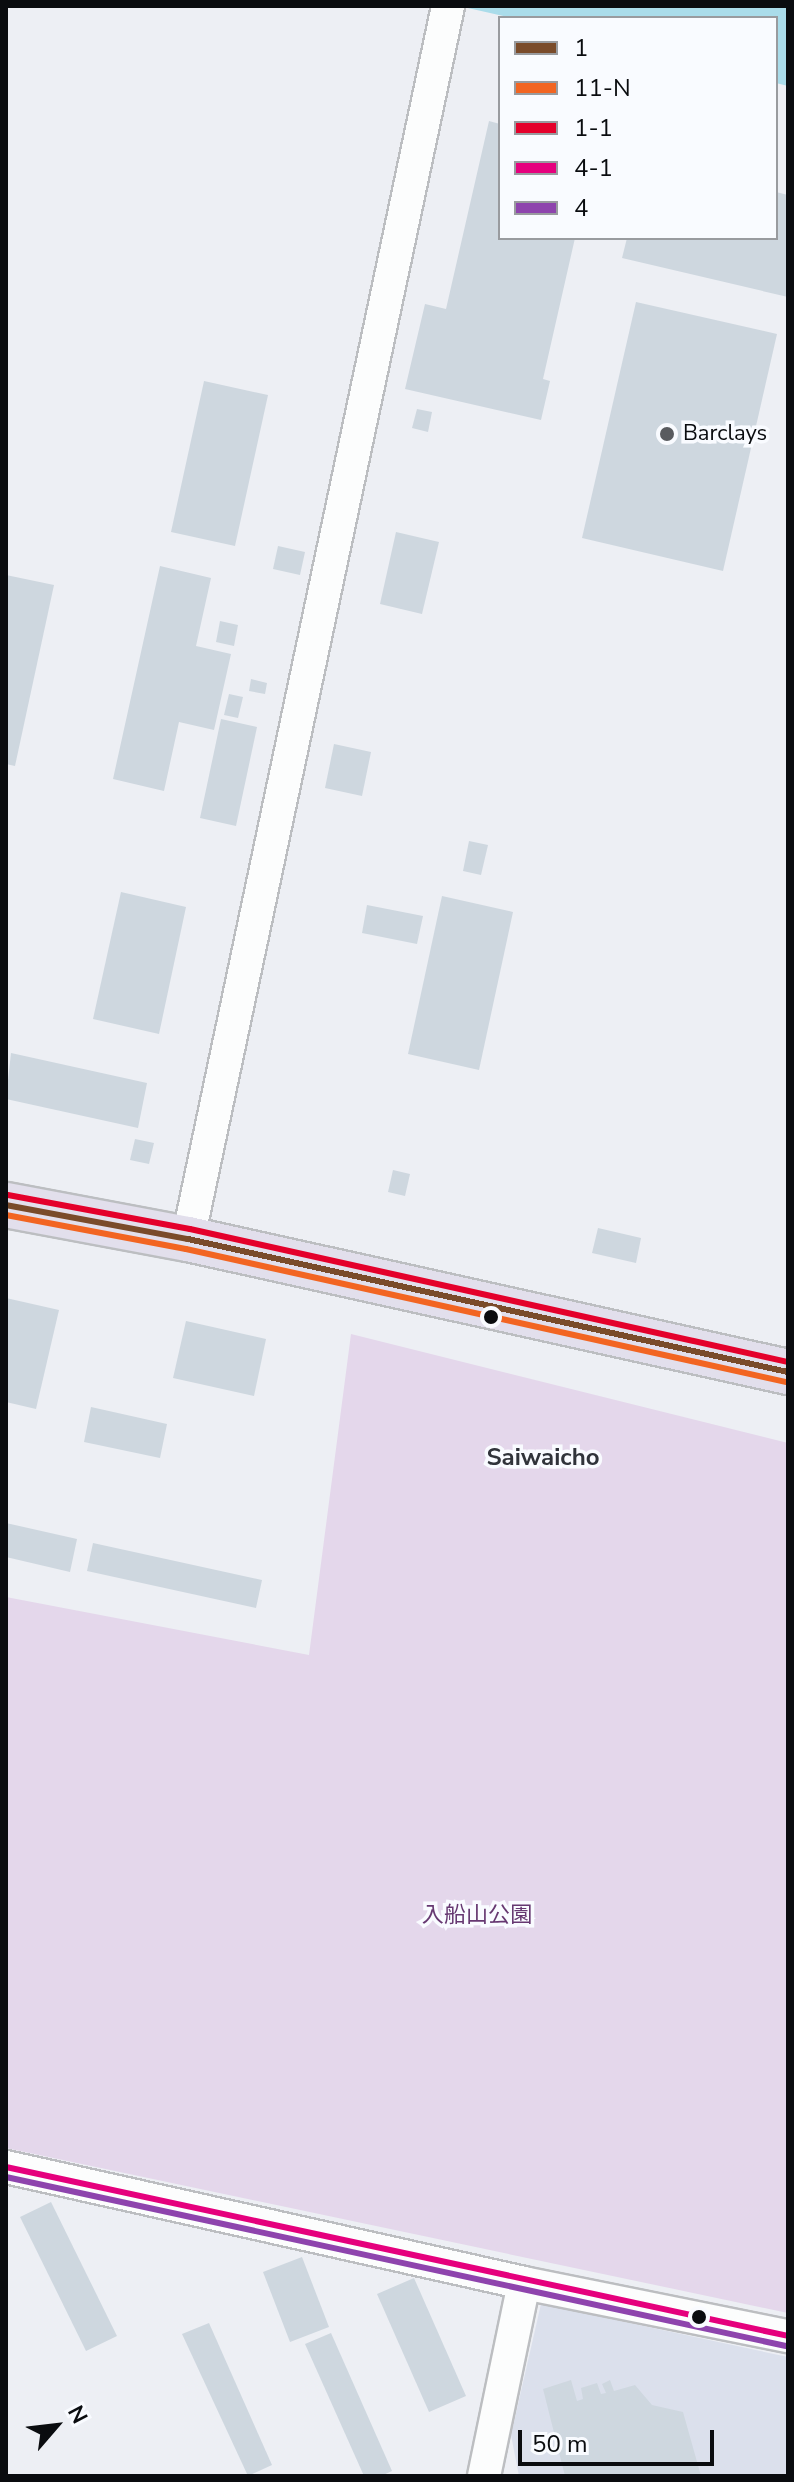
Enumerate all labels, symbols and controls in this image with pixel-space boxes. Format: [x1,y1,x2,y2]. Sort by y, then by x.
legend [498,16,778,240]
text: 1 [574,32,588,64]
text: 11-N [574,72,631,104]
text: 1-1 [574,112,613,144]
text: 4-1 [574,152,613,184]
text: 4 [574,192,588,224]
place label: Barclays [683,421,767,447]
marker: Barclays [658,425,676,443]
unlabelled marker [483,1309,499,1325]
district label: Saiwaicho [486,1444,600,1472]
park label: 入船山公園 [422,1903,532,1929]
unlabelled marker [691,2309,707,2325]
north arrow [16,2386,96,2466]
text: N [60,2400,94,2429]
scale bar [522,2414,718,2464]
text: 50 m [532,2428,588,2460]

